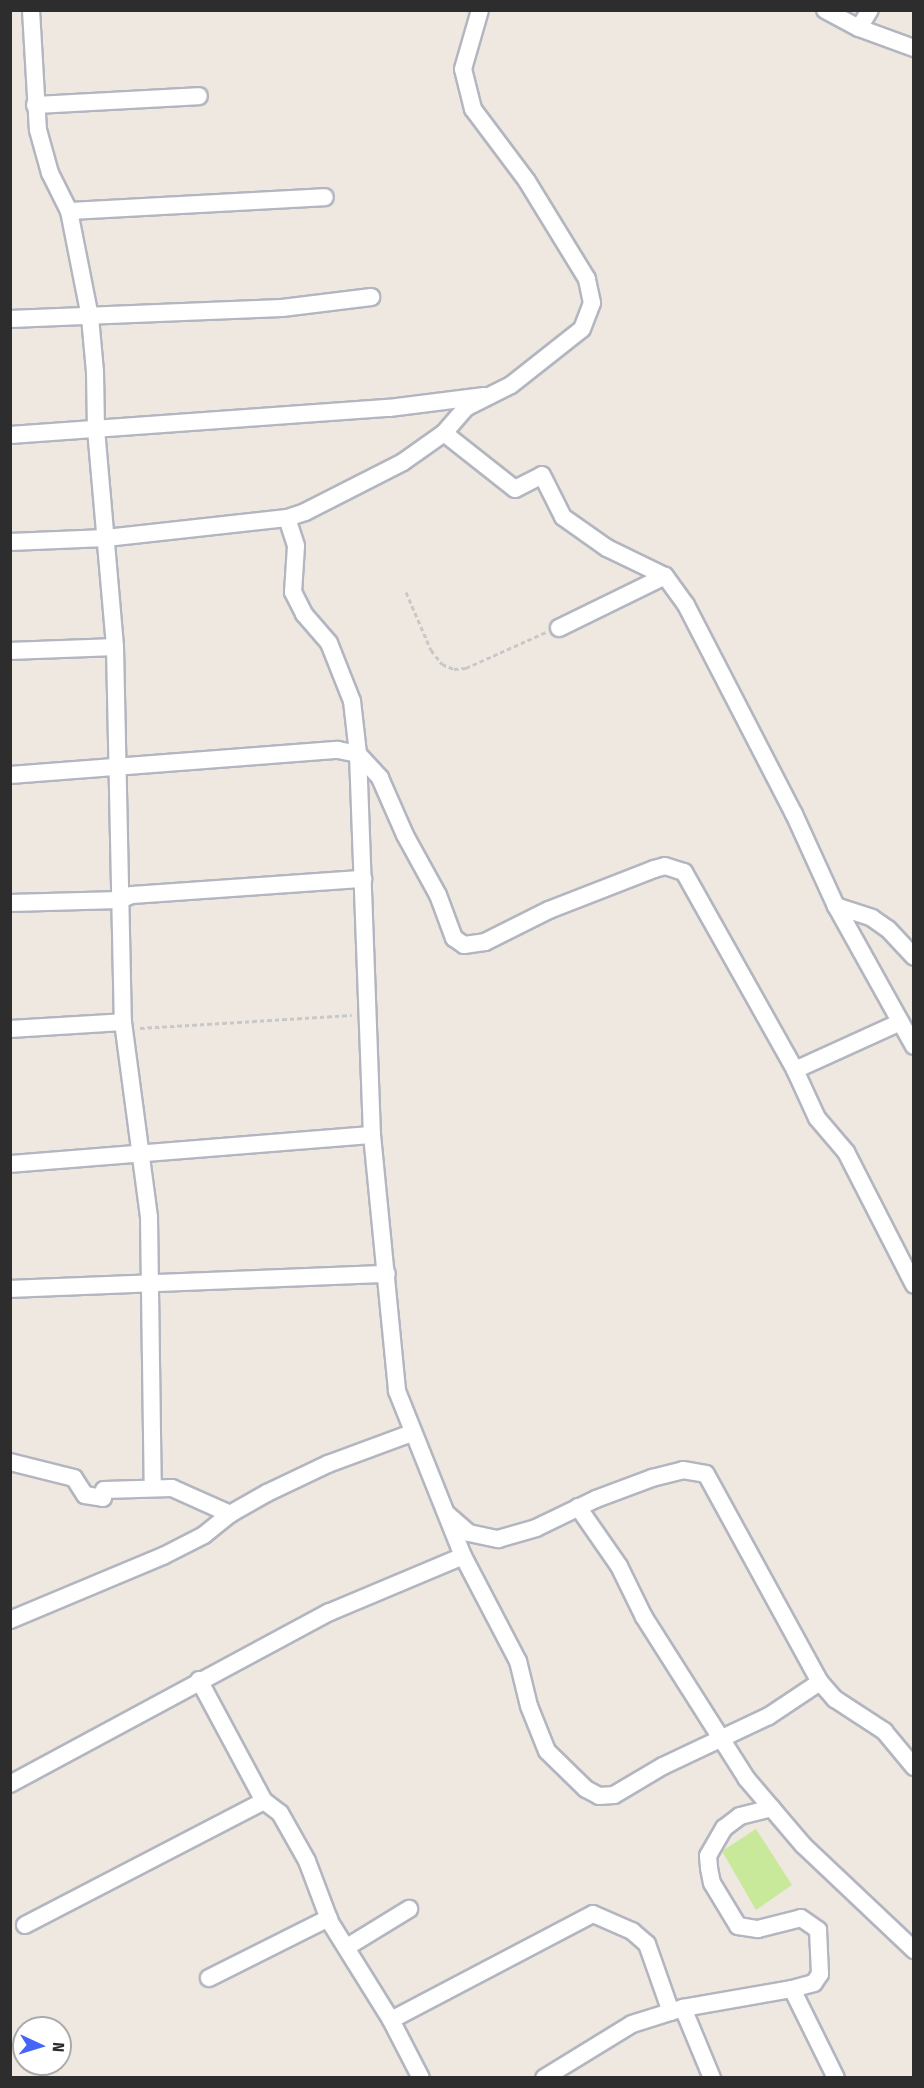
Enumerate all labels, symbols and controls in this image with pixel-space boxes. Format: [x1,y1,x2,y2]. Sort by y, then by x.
north arrow [12,2016,72,2076]
text: N [49,2042,68,2053]

